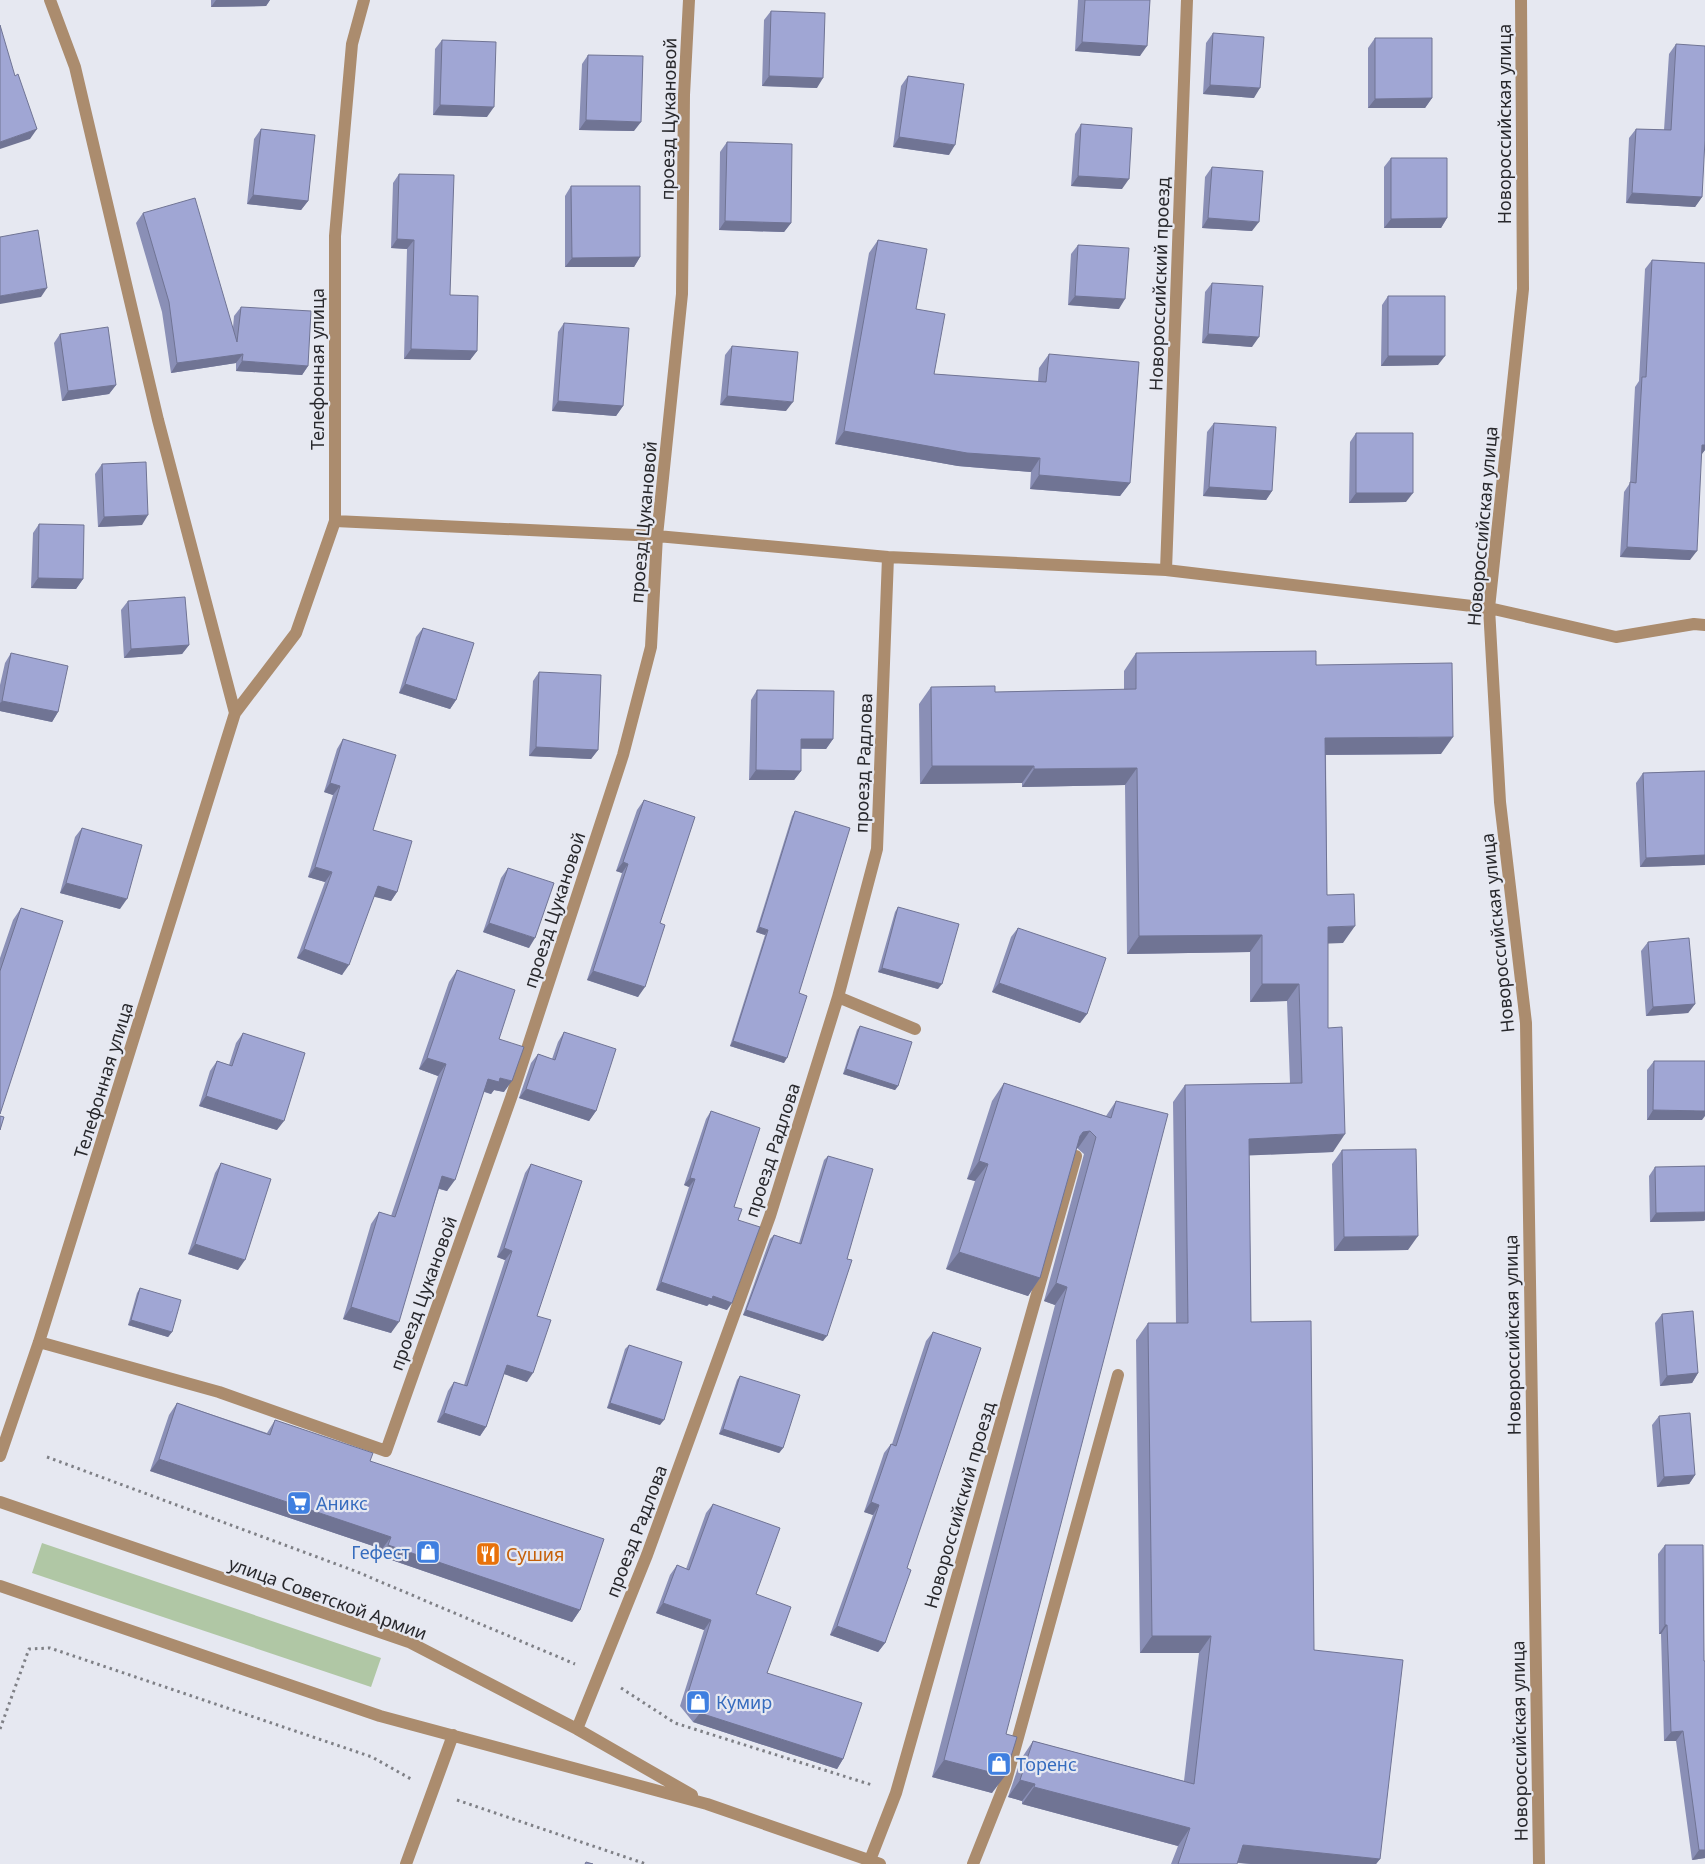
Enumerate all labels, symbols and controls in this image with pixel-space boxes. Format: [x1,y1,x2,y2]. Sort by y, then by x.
street label: Новороссийская улица [1492,24,1516,224]
street label: проезд Цукановой [655,37,681,201]
street label: Новороссийский проезд [1143,177,1175,391]
street label: Телефонная улица [305,288,329,450]
street label: Новороссийская улица [1461,425,1503,627]
street label: проезд Цукановой [624,440,662,604]
street label: проезд Радлова [849,693,877,833]
street label: проезд Цукановой [517,829,591,991]
street label: Новороссийская улица [1475,832,1519,1034]
street label: Телефонная улица [68,999,138,1161]
street label: проезд Радлова [739,1080,805,1220]
street label: проезд Цукановой [384,1212,462,1374]
street label: Новороссийская улица [1498,1234,1526,1436]
street label: Новороссийский проезд [918,1399,1000,1611]
street label: проезд Радлова [600,1461,672,1601]
supermarket icon: Аникс [286,1490,312,1516]
place label: Аникс [316,1491,368,1515]
shop icon: Гефест [415,1539,441,1565]
place label: Гефест [351,1540,411,1564]
restaurant icon: Сушия [475,1541,501,1567]
place label: Сушия [506,1542,564,1566]
street label: улица Советской Армии [226,1551,430,1645]
street label: Новороссийская улица [1505,1640,1533,1842]
shop icon: Кумир [685,1689,711,1715]
place label: Кумир [716,1690,772,1714]
shop icon: Торенс [986,1751,1012,1777]
place label: Торенс [1016,1752,1077,1776]

